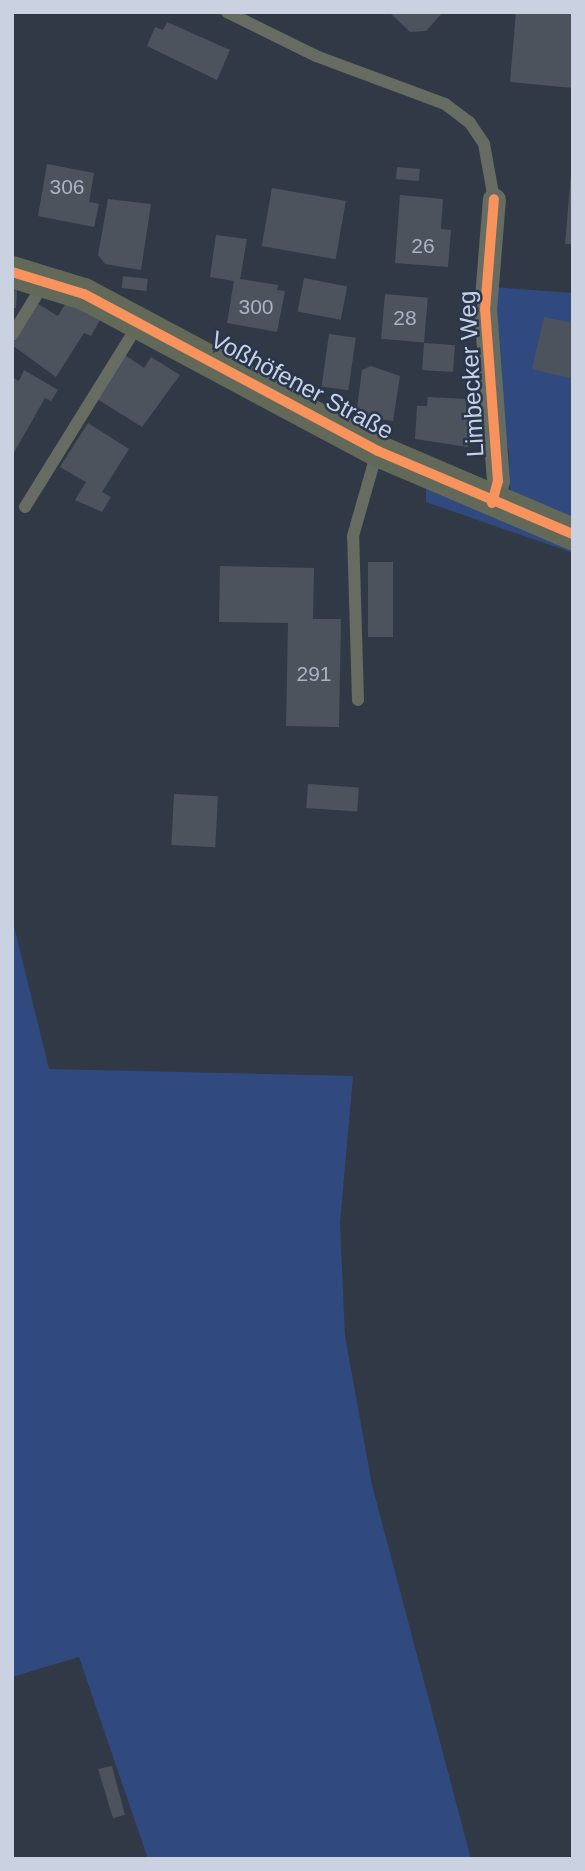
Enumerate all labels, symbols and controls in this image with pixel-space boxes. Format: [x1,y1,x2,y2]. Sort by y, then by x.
house number: 306 [49,174,85,200]
house number: 26 [411,233,435,259]
street label: Limbecker Weg [452,290,490,458]
house number: 300 [238,294,274,320]
house number: 28 [393,305,417,331]
street label: Voßhöfener Straße [206,325,398,445]
house number: 291 [296,661,332,687]

